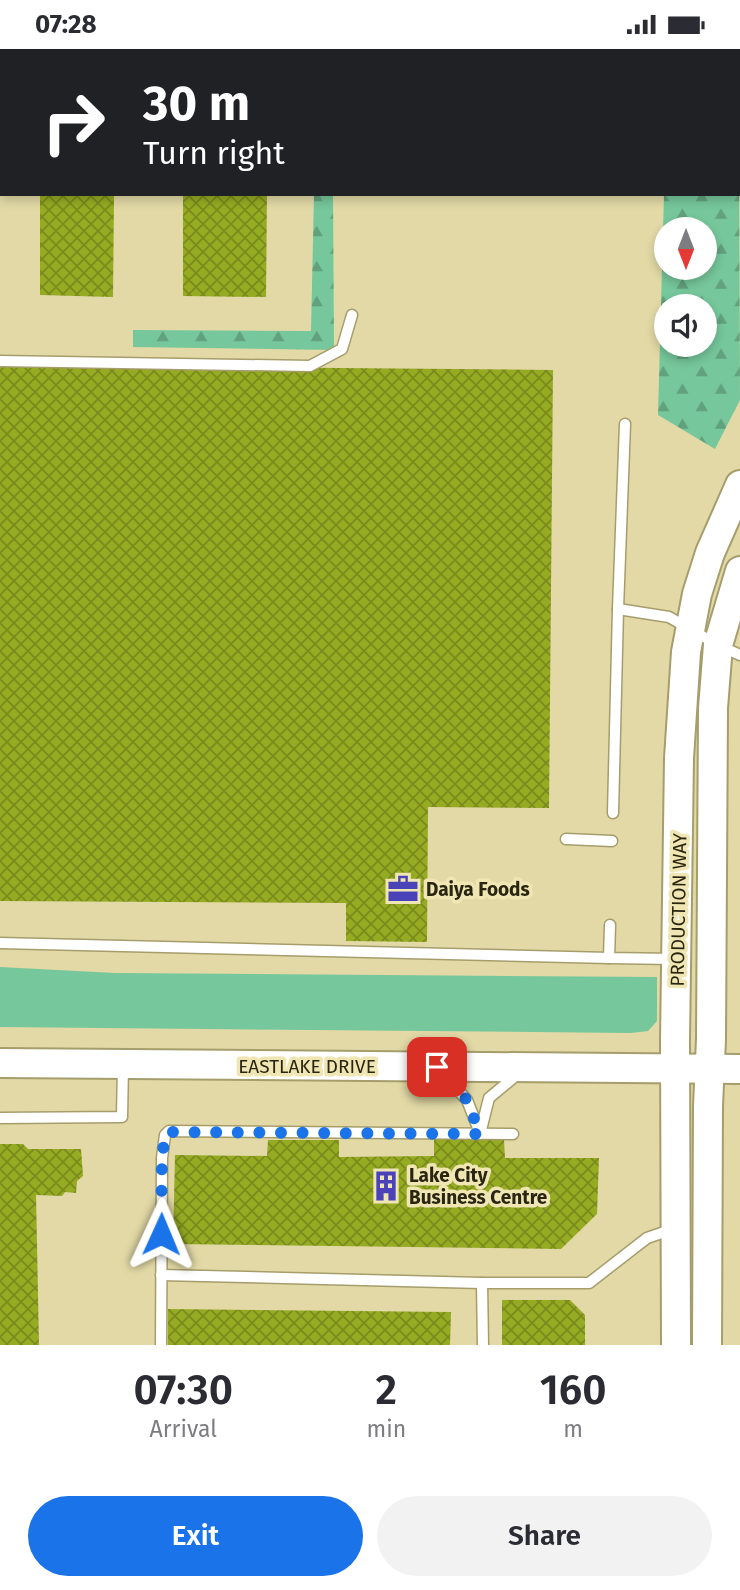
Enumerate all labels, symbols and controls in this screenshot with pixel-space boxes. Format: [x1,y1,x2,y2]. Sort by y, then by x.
text: 07:28 [35,9,97,40]
text: 30 m [143,74,250,133]
icon: right [28,77,119,168]
text: Turn right [143,134,285,172]
north arrow [654,217,718,280]
map controls [654,217,717,357]
button: sound [654,294,717,357]
street label: PRODUCTION WAY [666,833,691,987]
office icon: Daiya Foods [386,872,420,906]
place label: Daiya Foods [426,878,530,901]
pin [407,1037,467,1097]
icon: arrive [418,1048,456,1086]
street label: EASTLAKE DRIVE [238,1055,376,1078]
place label: Lake City Business Centre [409,1164,547,1209]
building icon: Lake City Business Centre [369,1169,403,1203]
position arrow [124,1197,198,1271]
text: 07:30 [133,1365,233,1415]
text: 2 [376,1365,397,1415]
text: 160 [540,1365,606,1415]
text: Arrival [150,1415,217,1443]
text: min [366,1415,406,1443]
text: m [563,1415,583,1443]
button: Exit [28,1496,363,1576]
button: Share [377,1496,712,1576]

